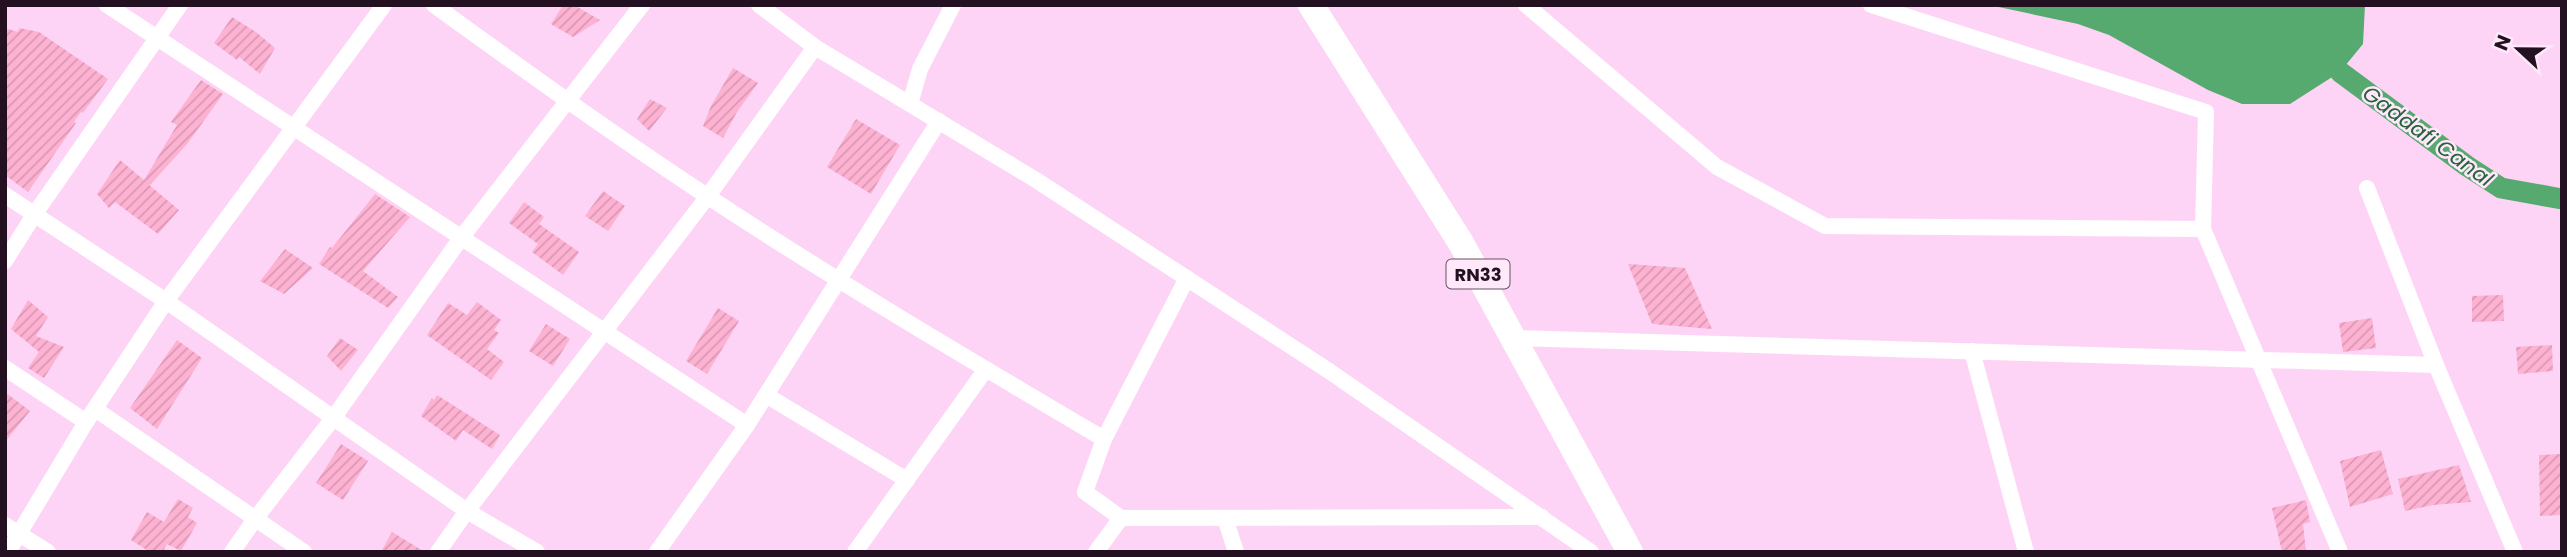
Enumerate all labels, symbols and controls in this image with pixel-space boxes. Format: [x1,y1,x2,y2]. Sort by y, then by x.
north arrow [2483,14,2553,84]
text: N [2488,31,2518,55]
water label: Gaddafi Canal [2357,79,2500,194]
road number: RN33 [1446,260,1510,288]

